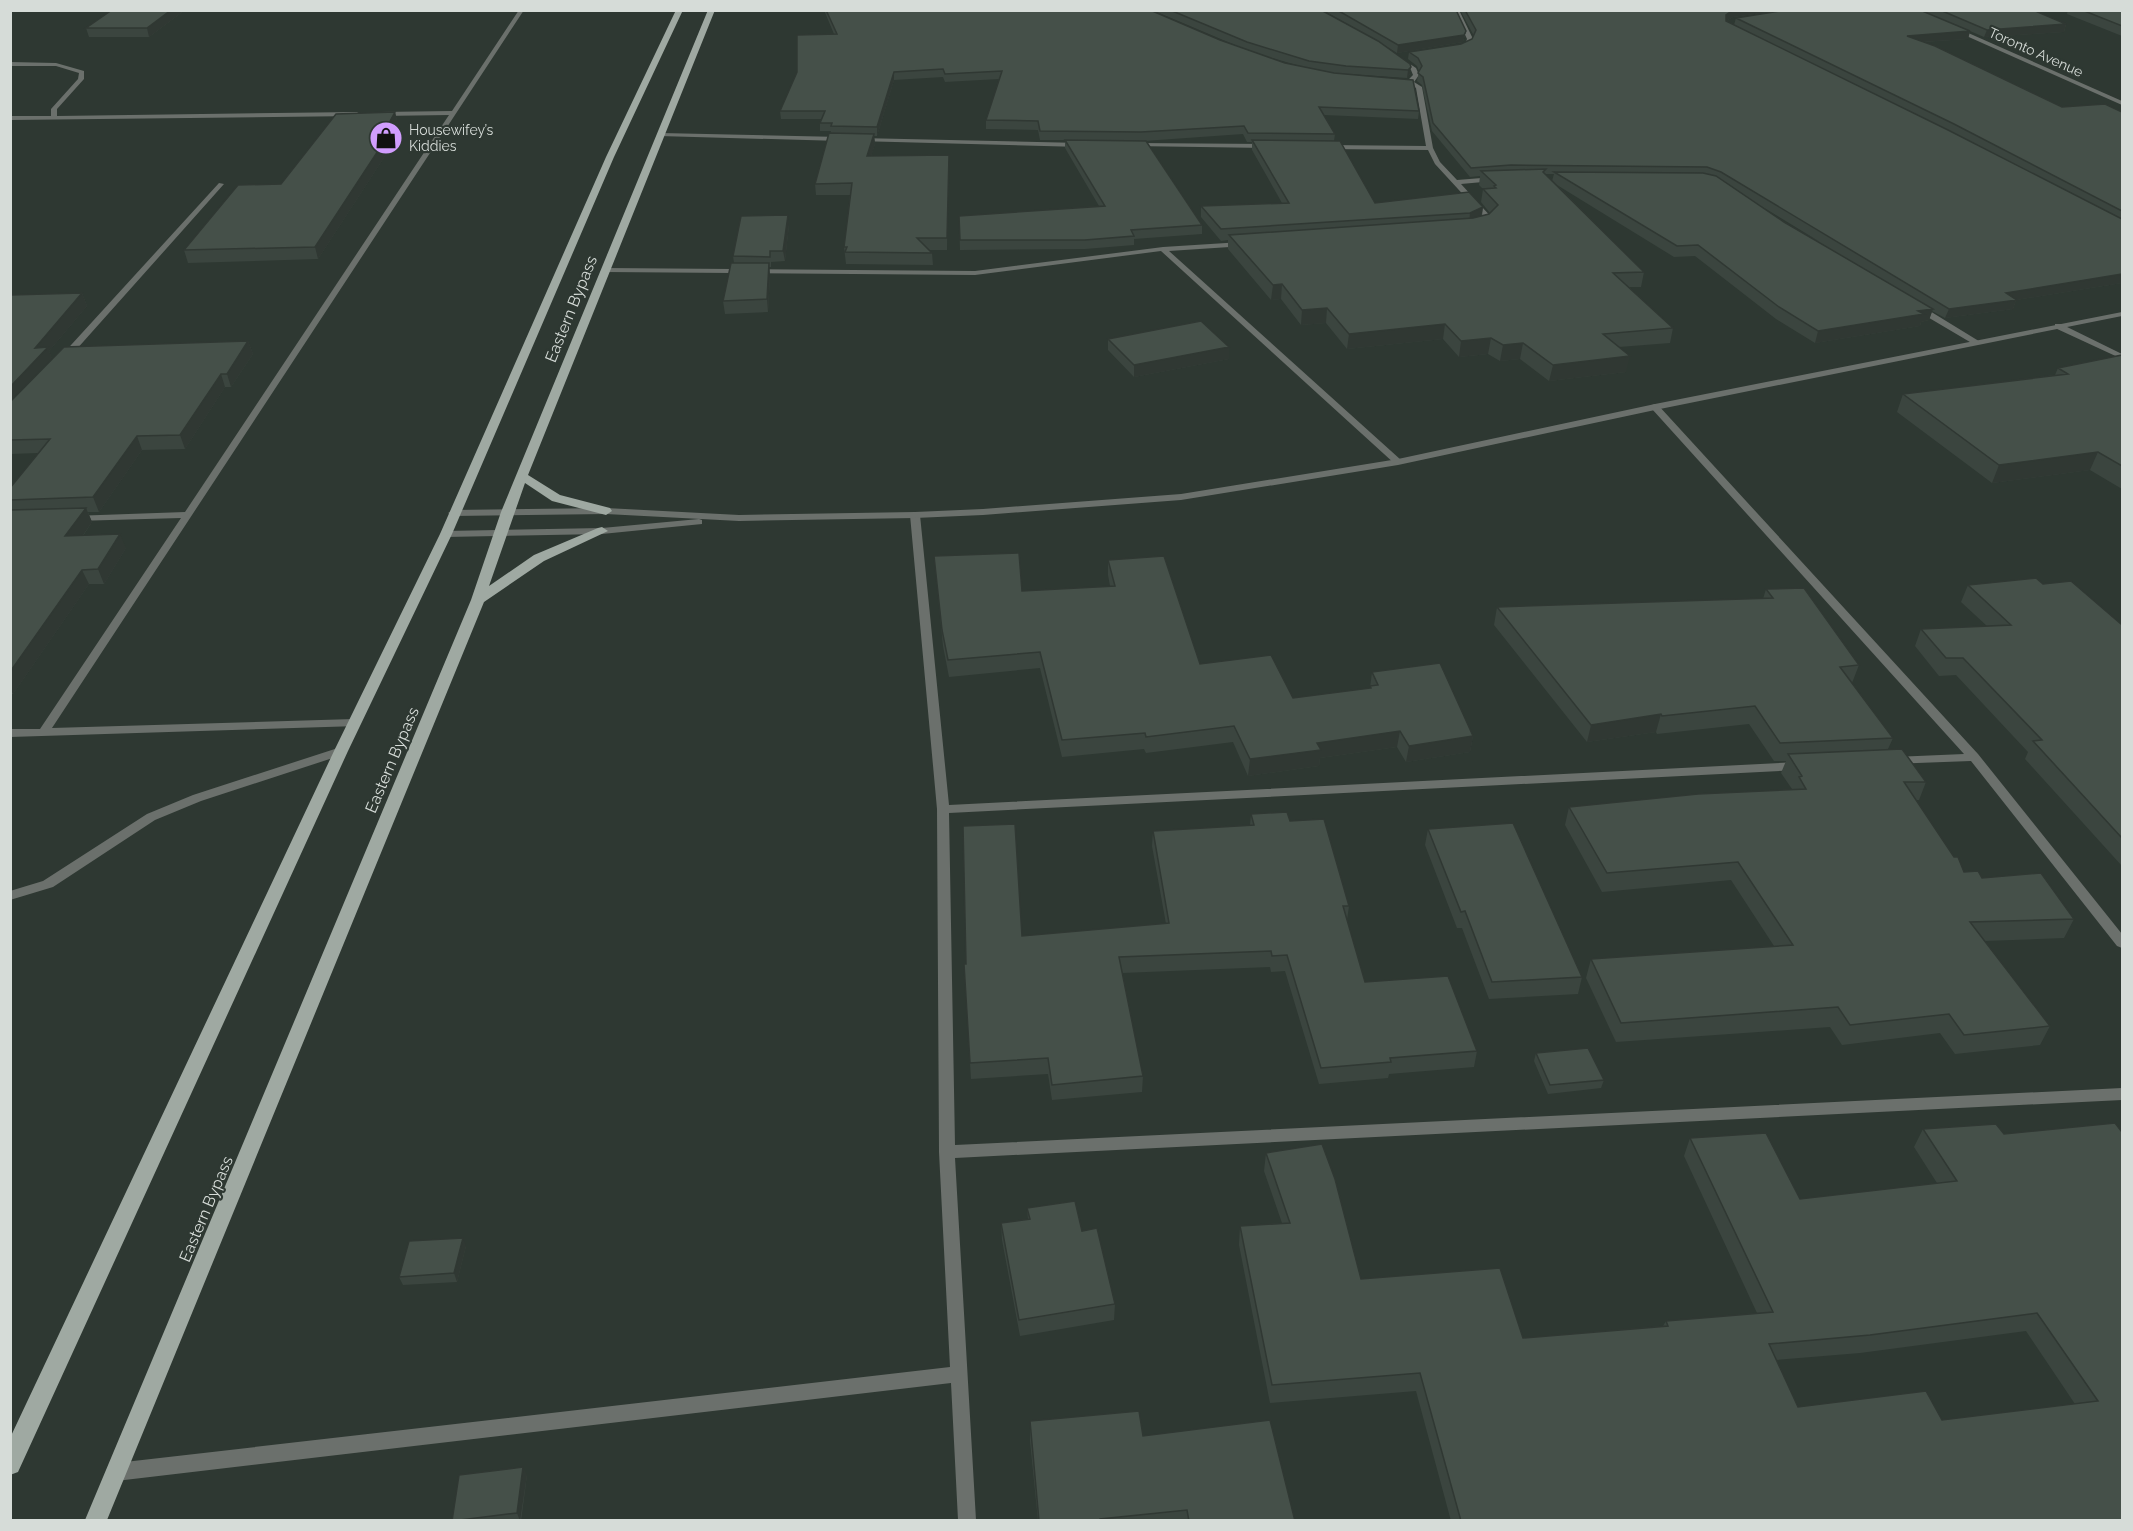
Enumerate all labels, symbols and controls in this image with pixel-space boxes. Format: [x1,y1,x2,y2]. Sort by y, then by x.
street label: Toronto Avenue [1986,24,2086,80]
shop icon: Housewifey’s Kiddies [368,120,404,156]
place label: Housewifey’s Kiddies [409,122,493,154]
street label: Eastern Bypass [541,253,601,365]
street label: Eastern Bypass [361,704,423,816]
street label: Eastern Bypass [175,1153,237,1265]

